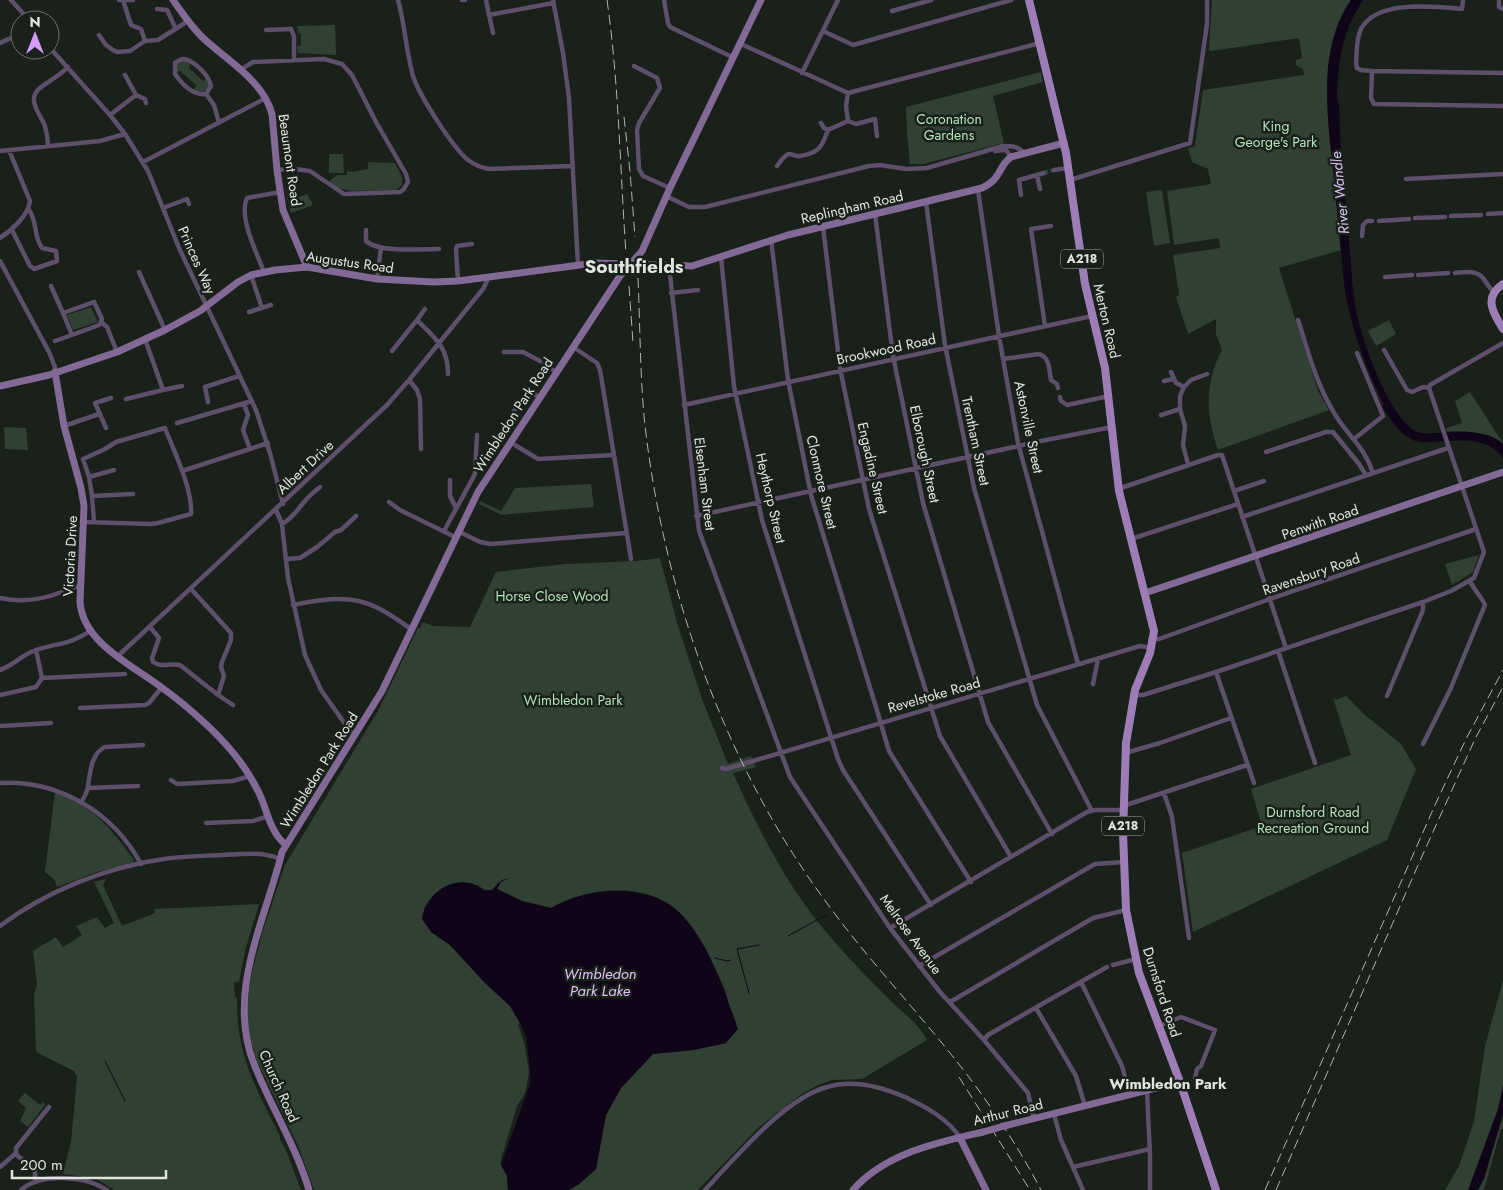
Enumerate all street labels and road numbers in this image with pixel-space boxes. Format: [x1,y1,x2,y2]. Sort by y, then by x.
street label: Beaumont Road [274,113,306,207]
street label: Replingham Road [799,185,905,229]
street label: Princes Way [173,223,221,298]
street label: Augustus Road [305,246,395,278]
road number: A218 [1061,250,1103,268]
street label: Merton Road [1089,282,1125,360]
street label: Brookwood Road [835,329,937,369]
street label: Wimbledon Park Road [468,354,558,476]
street label: Astonville Street [1009,379,1049,476]
street label: Trentham Street [957,395,995,488]
street label: Elborough Street [905,403,945,505]
street label: Engadine Street [853,420,893,516]
street label: Clonmore Street [801,433,843,532]
street label: Albert Drive [272,435,338,499]
street label: Elsenham Street [689,436,721,532]
street label: Heythorp Street [751,451,791,546]
street label: Penwith Road [1279,500,1361,544]
street label: Victoria Drive [58,515,82,597]
street label: Ravensbury Road [1260,548,1362,600]
street label: Revelstoke Road [885,672,983,718]
street label: Wimbledon Park Road [275,708,363,832]
road number: A218 [1102,816,1144,836]
street label: Melrose Avenue [875,890,947,978]
street label: Durnsford Road [1138,944,1186,1040]
street label: Church Road [254,1047,304,1125]
street label: Arthur Road [971,1094,1045,1130]

